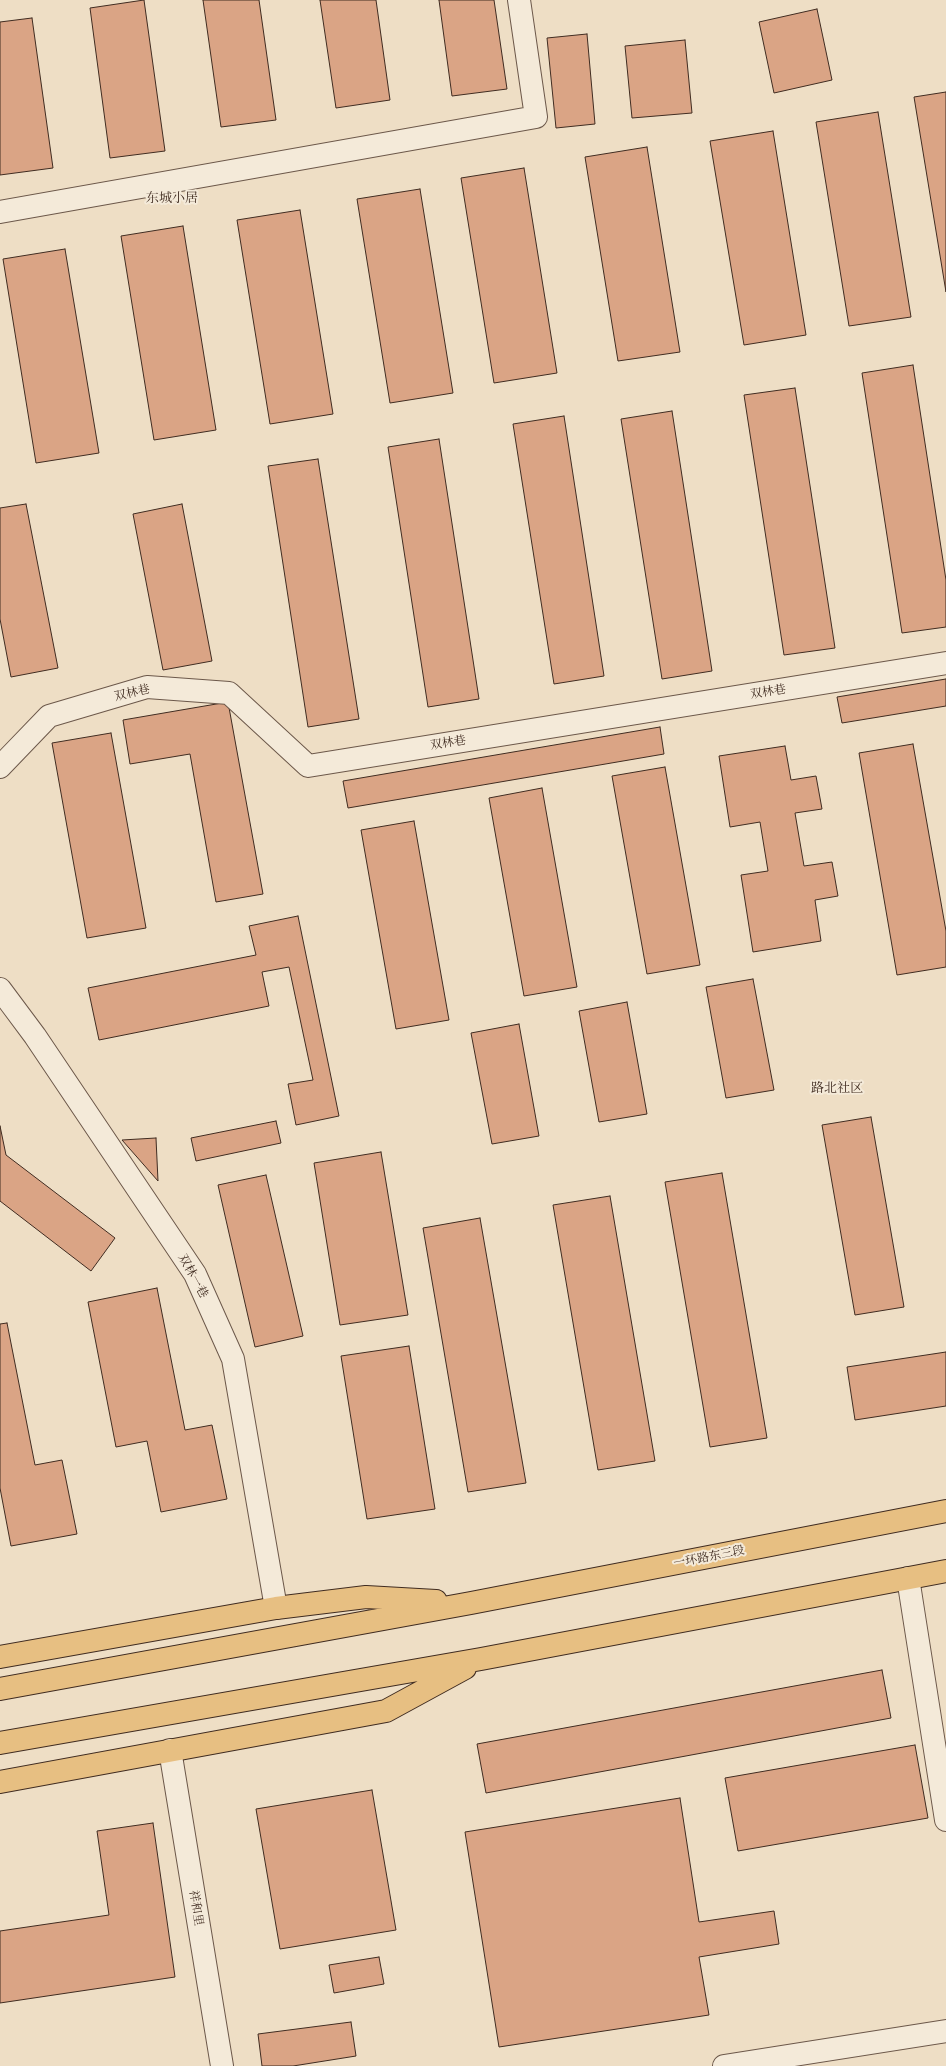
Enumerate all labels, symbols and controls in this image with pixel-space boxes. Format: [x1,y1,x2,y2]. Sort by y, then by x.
district label: 东城小居 [146,190,198,206]
street label: 双林巷 [113,682,151,704]
street label: 双林巷 [749,682,787,702]
street label: 双林巷 [429,733,467,753]
district label: 路北社区 [811,1080,863,1096]
street label: 双林一巷 [175,1252,211,1300]
street label: 一环路东三段 [672,1543,746,1571]
street label: 祥和里 [186,1889,206,1927]

